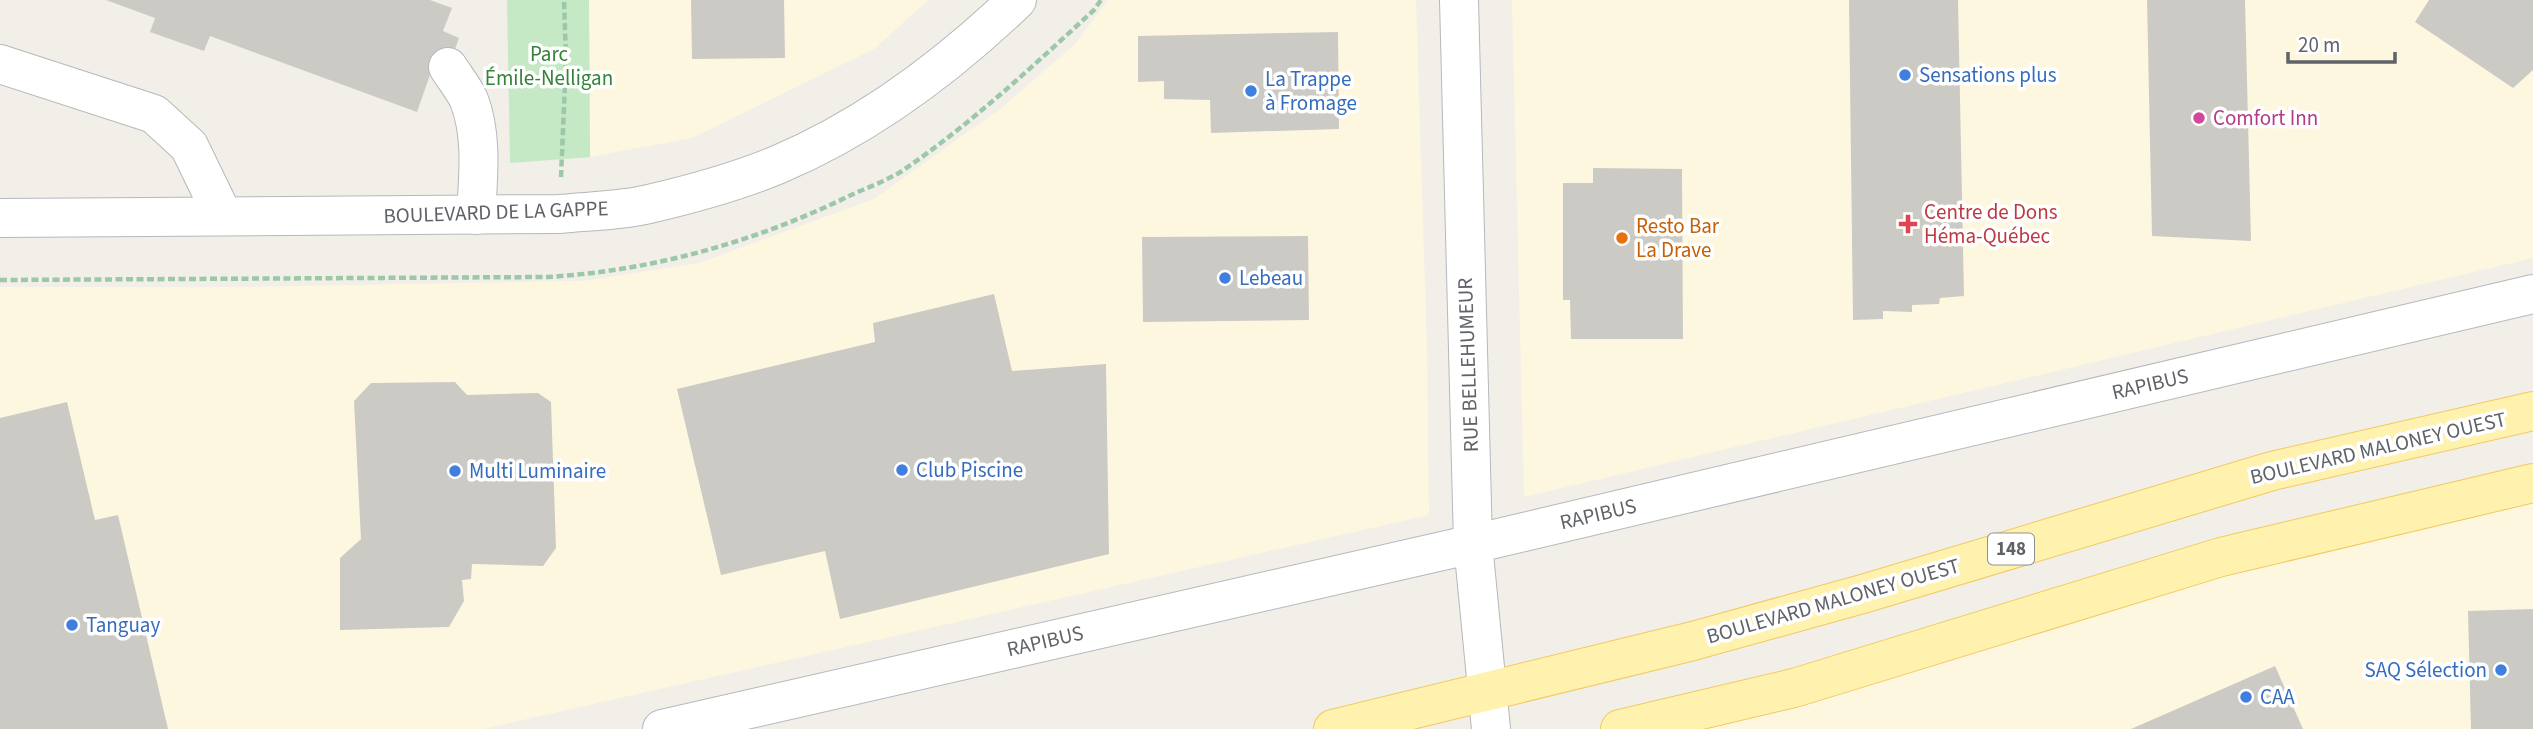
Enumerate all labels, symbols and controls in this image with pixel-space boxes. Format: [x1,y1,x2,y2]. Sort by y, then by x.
scale bar [2288,21,2395,65]
text: 20 m [2298,30,2340,60]
park label: Parc Émile-Nelligan [485,39,613,93]
place label: Sensations plus [1919,60,2057,90]
place label: La Trappe à Fromage [1265,64,1357,118]
marker: Sensations plus [1897,67,1913,83]
marker: La Trappe à Fromage [1243,83,1259,99]
place label: Comfort Inn [2213,103,2318,133]
marker: Comfort Inn [2191,110,2207,126]
street label: BOULEVARD DE LA GAPPE [383,193,609,231]
place label: Centre de Dons Héma-Québec [1924,197,2058,251]
place label: Resto Bar La Drave [1636,211,1720,265]
marker: Centre de Dons Héma-Québec [1898,214,1918,234]
marker: Resto Bar La Drave [1614,230,1630,246]
place label: Lebeau [1239,263,1303,293]
marker: Lebeau [1217,270,1233,286]
street label: RUE BELLEHUMEUR [1450,277,1486,453]
street label: RAPIBUS [2109,361,2191,407]
street label: BOULEVARD MALONEY OUEST [2247,404,2509,492]
place label: Club Piscine [916,455,1023,485]
place label: Multi Luminaire [469,456,606,486]
marker: Club Piscine [894,462,910,478]
marker: Multi Luminaire [447,463,463,479]
street label: RAPIBUS [1557,491,1639,537]
road number: 148 [1988,534,2034,564]
street label: BOULEVARD MALONEY OUEST [1703,550,1963,652]
place label: Tanguay [86,610,160,640]
marker: Tanguay [64,617,80,633]
street label: RAPIBUS [1004,618,1086,664]
place label: SAQ Sélection [2365,655,2487,685]
marker: SAQ Sélection [2493,662,2509,678]
place label: CAA [2260,682,2295,712]
marker: CAA [2238,689,2254,705]

